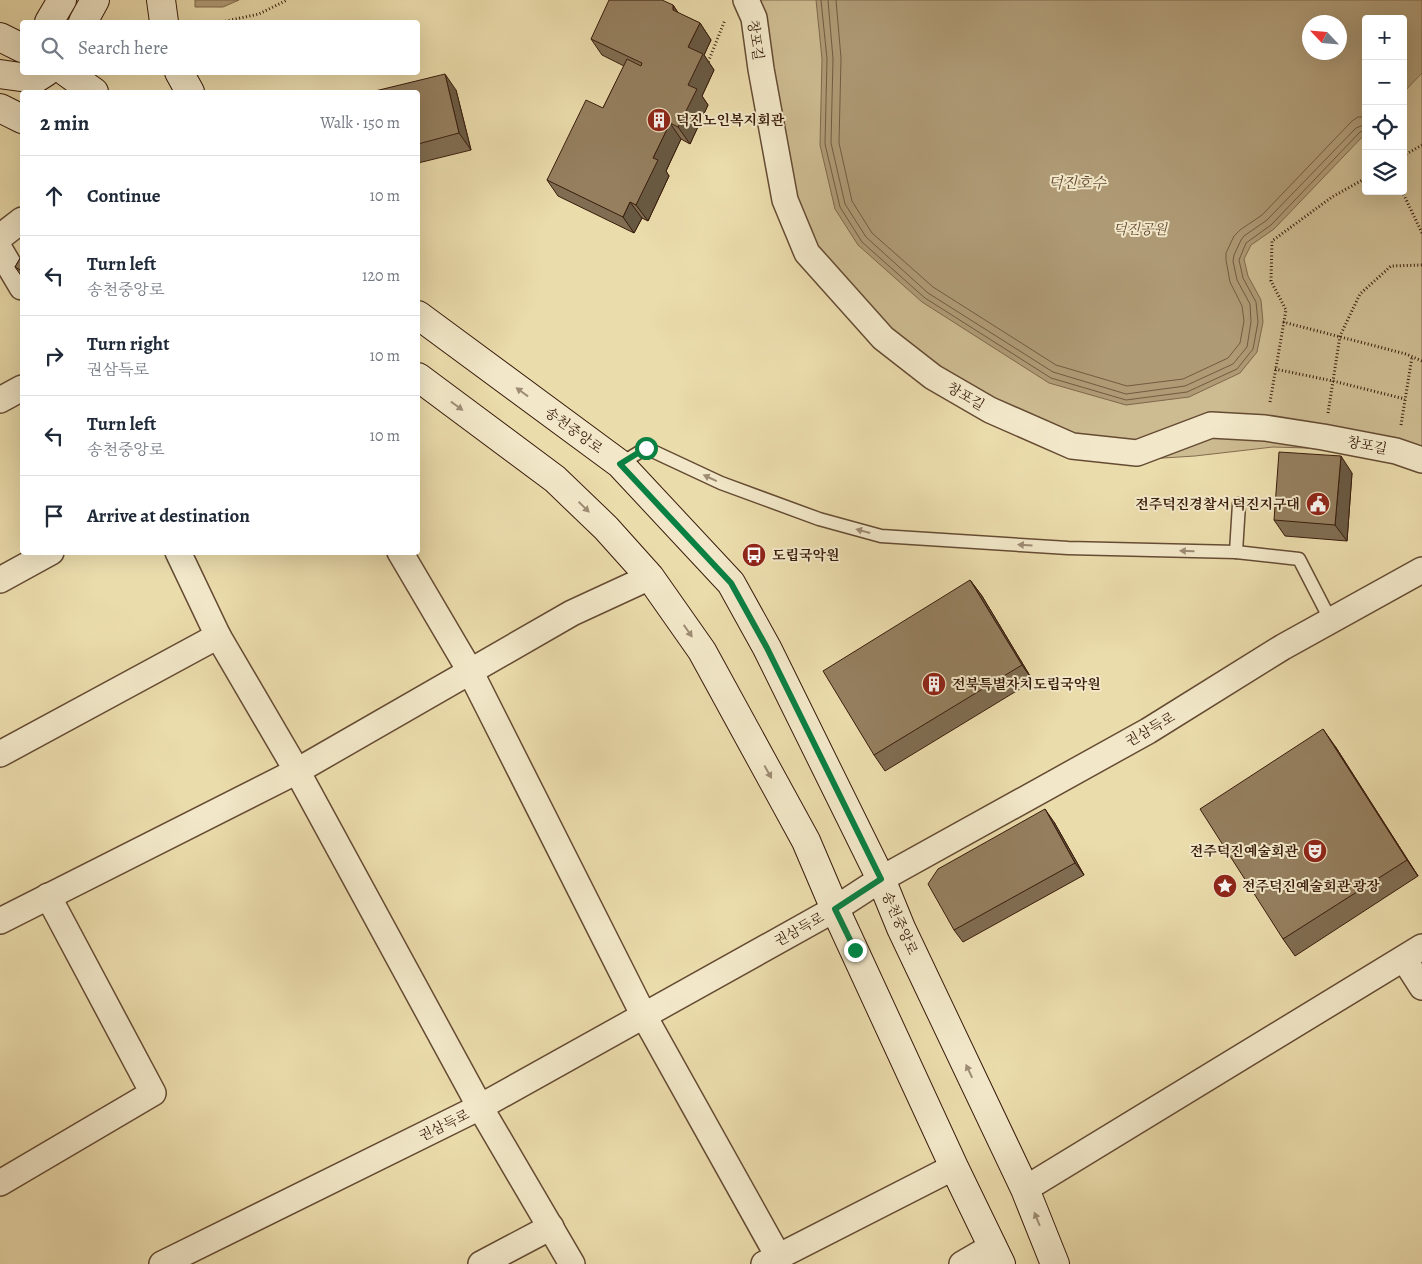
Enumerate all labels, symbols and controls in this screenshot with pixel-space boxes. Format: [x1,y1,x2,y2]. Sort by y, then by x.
north arrow [1302,15,1347,60]
map controls [1362,15,1407,195]
button: + [1362,15,1407,60]
street label: 창포길 [743,19,768,62]
search box [20,20,420,75]
icon: search [38,34,66,62]
text: Search here [78,35,168,61]
button: − [1362,60,1407,105]
button: locate [1362,105,1407,150]
building icon: 덕진노인복지회관 [646,107,672,133]
text: 2 min [40,109,89,137]
place label: 덕진노인복지회관 [676,111,785,130]
text: Walk · 150 m [320,112,400,134]
button: layers [1362,150,1407,195]
water label: 덕진호수 [1048,173,1107,193]
icon: ahead [40,182,68,210]
text: Continue [87,183,161,209]
text: 10 m [370,185,400,207]
park label: 덕진공원 [1113,220,1169,239]
text: Turn left [87,251,156,277]
icon: left [40,262,68,290]
text: 120 m [362,265,400,287]
text: 송천중앙로 [87,279,164,301]
text: Turn right [87,331,169,357]
icon: right [40,342,68,370]
text: 10 m [370,345,400,367]
text: 권삼득로 [87,359,149,381]
street label: 창포길 [943,378,988,415]
one-way arrow [515,387,529,397]
one-way arrow [450,401,464,411]
street label: 송천중앙로 [541,403,607,458]
text: Turn left [87,411,156,437]
icon: left [40,422,68,450]
text: 10 m [370,425,400,447]
street label: 창포길 [1345,432,1389,459]
route start [635,437,658,460]
text: 송천중앙로 [87,439,164,461]
one-way arrow [703,473,717,481]
public building icon: 전주덕진경찰서 덕진지구대 [1305,491,1331,517]
place label: 전주덕진경찰서 덕진지구대 [1135,495,1300,514]
one-way arrow [578,501,590,513]
icon: arrive [40,502,68,530]
text: Arrive at destination [87,503,250,529]
one-way arrow [856,527,871,535]
one-way arrow [1016,540,1032,548]
bus stop icon: 도립국악원 [741,542,767,568]
place label: 도립국악원 [772,546,840,565]
one-way arrow [1179,546,1195,554]
one-way arrow [683,624,693,638]
building icon: 전북특별자치도립국악원 [921,671,947,697]
place label: 전북특별자치도립국악원 [952,675,1101,694]
street label: 권삼득로 [1122,707,1179,751]
one-way arrow [764,765,772,780]
theatre icon: 전주덕진예술회관 [1302,838,1328,864]
place label: 전주덕진예술회관 [1190,842,1298,861]
place icon: 전주덕진예술회관 광장 [1212,873,1238,899]
place label: 전주덕진예술회관 광장 [1242,877,1380,896]
street label: 송천중앙로 [877,888,922,958]
street label: 권삼득로 [771,908,828,951]
route end [844,939,867,962]
one-way arrow [965,1064,973,1078]
street label: 권삼득로 [416,1105,473,1146]
one-way arrow [1032,1212,1040,1226]

